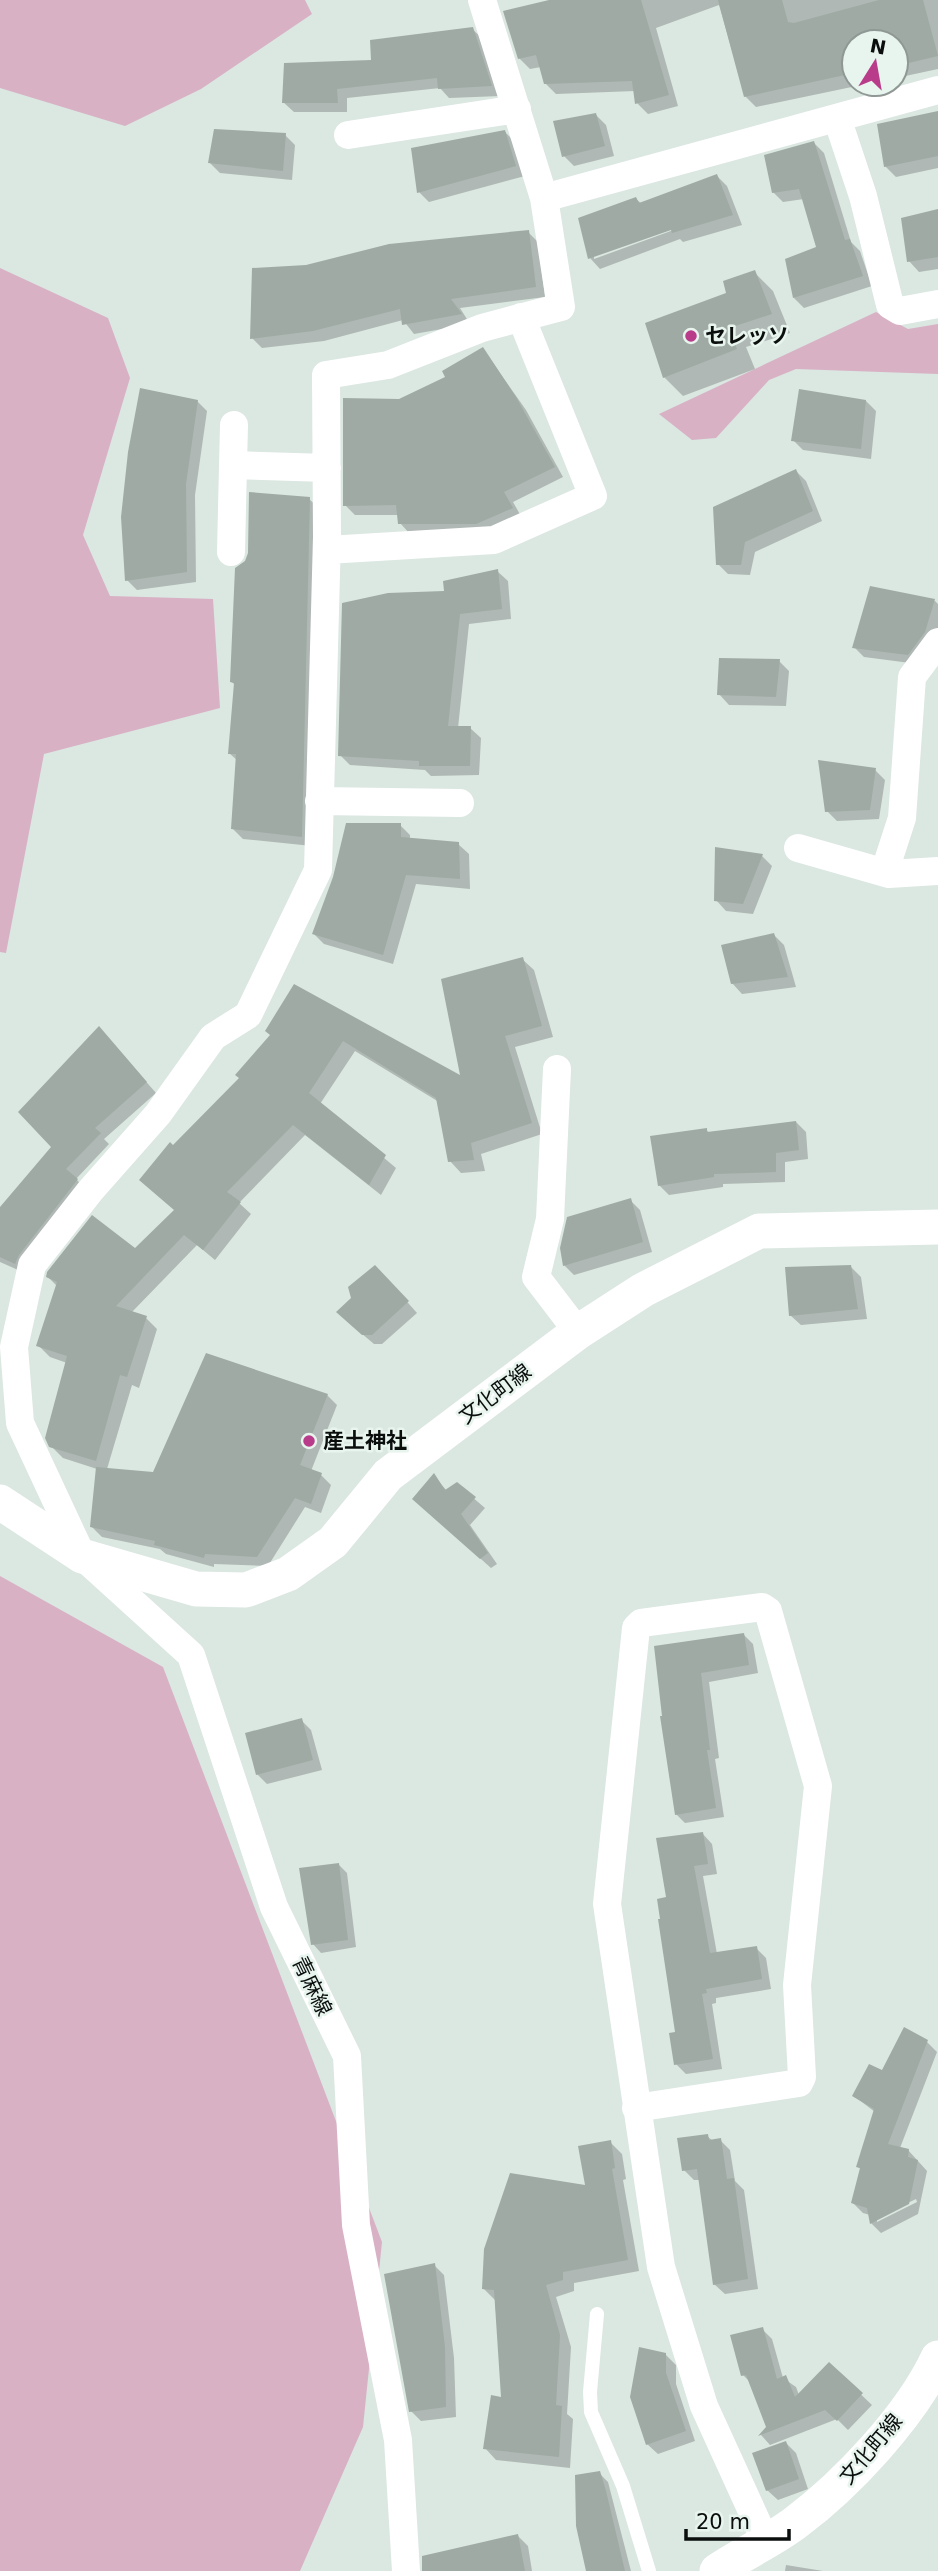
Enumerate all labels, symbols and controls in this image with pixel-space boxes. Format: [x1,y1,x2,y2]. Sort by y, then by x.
north arrow [840,28,910,98]
text: N [868,34,888,59]
place label: セレッソ [705,324,789,348]
marker: セレッソ [683,328,699,344]
street label: 文化町線 [454,1359,536,1429]
place label: 産土神社 [323,1429,407,1453]
marker: 産土神社 [301,1433,317,1449]
street label: 青麻線 [287,1952,337,2020]
street label: 文化町線 [835,2409,907,2489]
scale bar [686,2498,789,2542]
text: 20 m [696,2510,750,2534]

